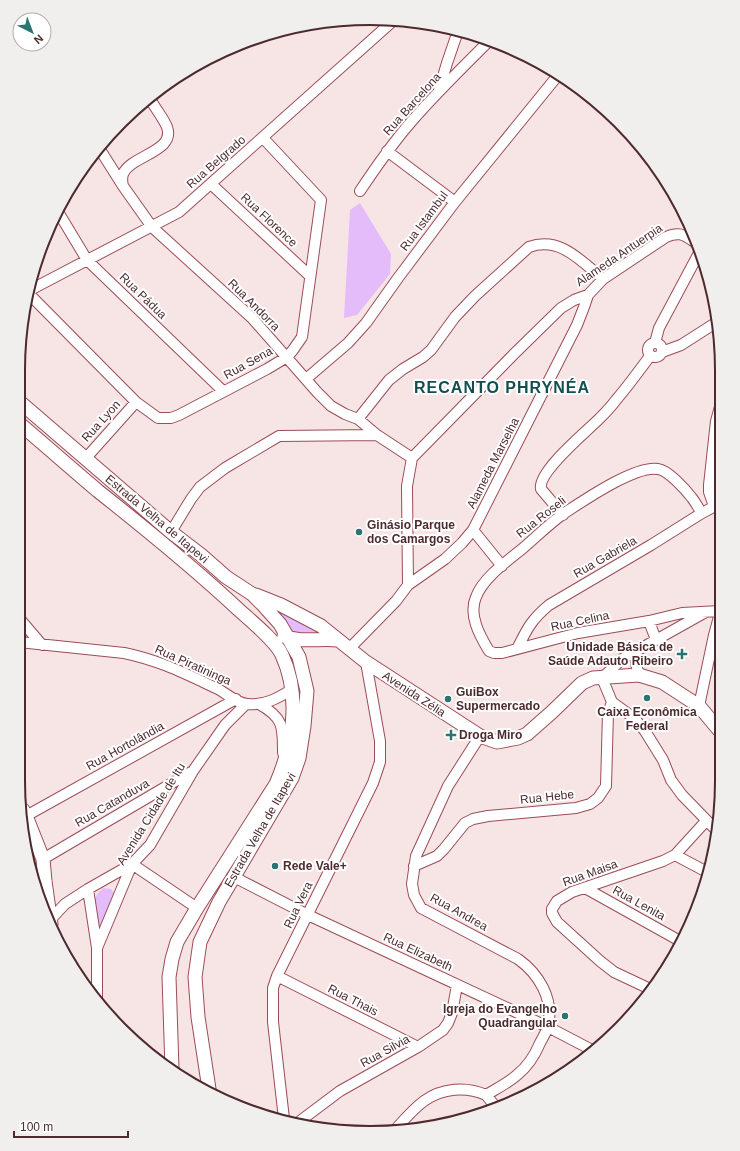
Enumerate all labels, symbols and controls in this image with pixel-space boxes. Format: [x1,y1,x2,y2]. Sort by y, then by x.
north arrow [12,12,52,52]
text: N [32,32,46,47]
street label: Rua Barcelona [380,70,444,138]
street label: Rua Belgrado [184,132,249,191]
street label: Rua Istambul [397,189,451,253]
street label: Rua Florence [238,190,300,250]
street label: Alameda Antuerpia [573,221,665,289]
street label: Rua Pádua [117,270,170,322]
street label: Rua Andorra [225,276,283,334]
street label: Rua Sena [221,344,275,382]
district label: RECANTO PHRYNÉA [414,378,590,396]
street label: Rua Lyon [79,397,123,445]
street label: Alameda Marselha [464,415,522,511]
street label: Estrada Velha de Itapevi [103,472,211,566]
street label: Rua Roseli [514,493,568,541]
place label: Ginásio Parque dos Camargos [367,518,455,546]
marker: Ginásio Parque dos Camargos [354,527,364,537]
street label: Rua Gabriela [571,533,639,581]
street label: Rua Celina [550,608,611,634]
place label: Unidade Básica de Saúde Adauto Ribeiro [548,640,673,668]
street label: Rua Piratininga [153,642,234,688]
marker: Unidade Básica de Saúde Adauto Ribeiro [676,648,688,660]
street label: Avenida Zélia [380,668,448,720]
place label: GuiBox Supermercado [456,685,540,713]
marker: Caixa Econômica Federal [642,693,652,703]
marker: GuiBox Supermercado [443,694,453,704]
place label: Caixa Econômica Federal [597,705,697,733]
street label: Rua Hortolândia [84,719,167,773]
place label: Droga Miro [459,728,522,742]
marker: Droga Miro [446,730,456,740]
street label: Avenida Cidade de Itu [114,760,188,868]
street label: Estrada Velha de Itapevi [221,770,299,890]
street label: Rua Catanduva [72,776,152,830]
street label: Rua Hebe [519,787,575,807]
street label: Rua Maisa [561,857,620,889]
place label: Rede Vale+ [283,859,347,873]
marker: Rede Vale+ [270,861,280,871]
street label: Rua Vera [281,879,315,931]
street label: Rua Lenita [610,883,668,923]
street label: Rua Andrea [428,891,490,934]
street label: Rua Elizabeth [381,930,455,974]
street label: Rua Thais [326,981,380,1019]
place label: Igreja do Evangelho Quadrangular [443,1002,557,1030]
marker: Igreja do Evangelho Quadrangular [560,1011,570,1021]
street label: Rua Silvia [358,1032,412,1070]
scale bar [14,1113,128,1139]
text: 100 m [20,1120,53,1134]

